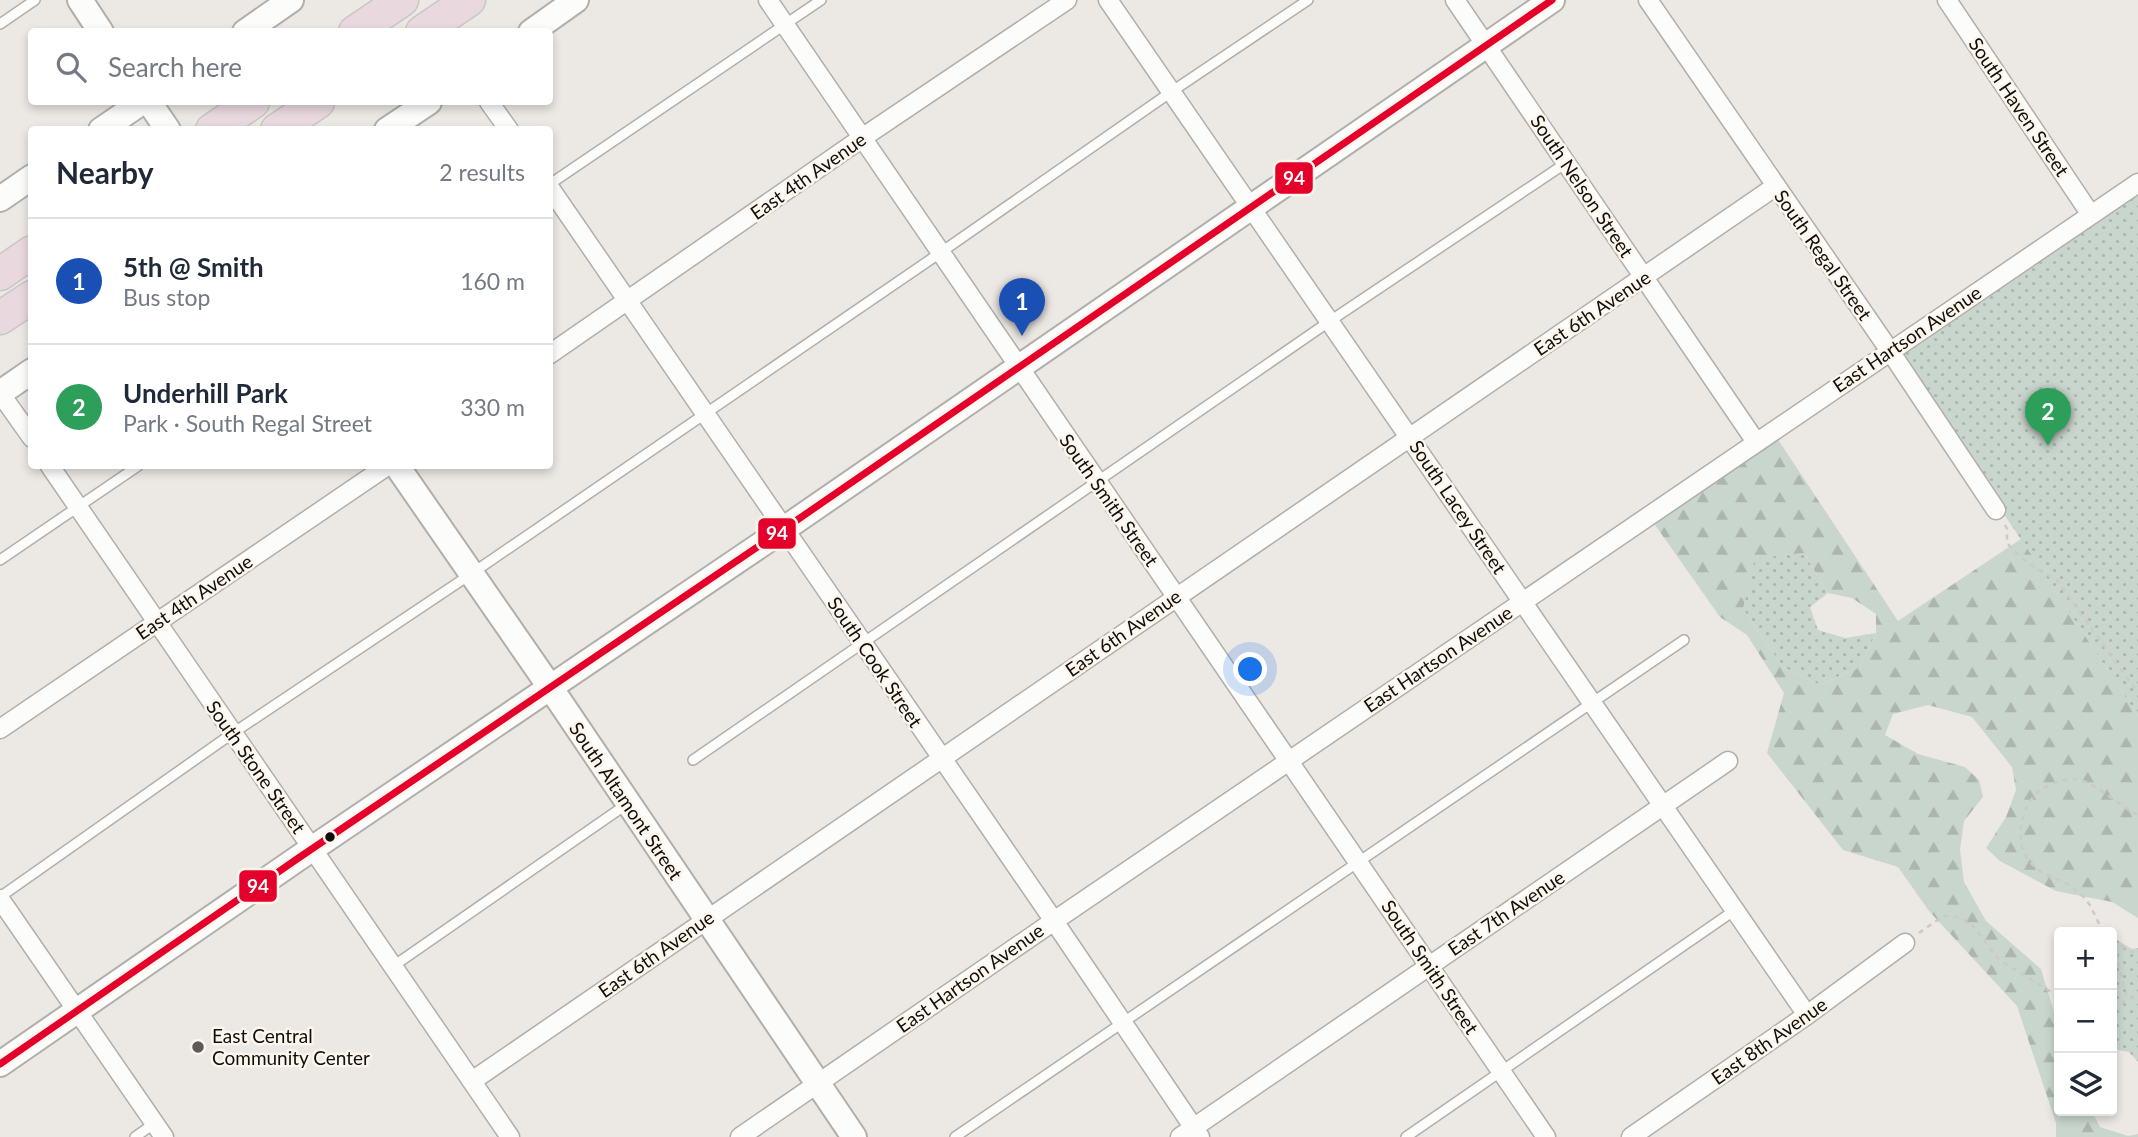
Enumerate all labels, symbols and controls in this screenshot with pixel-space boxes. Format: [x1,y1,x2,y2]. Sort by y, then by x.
search box [28,28,553,105]
street label: South Haven Street [1964,33,2074,181]
icon: search [52,48,90,86]
text: Search here [108,51,242,83]
street label: South Nelson Street [1526,110,1639,262]
street label: East 4th Avenue [746,127,870,224]
text: Nearby [56,154,154,190]
text: 2 results [439,158,525,186]
line badge: 94 [1274,161,1314,195]
text: 94 [1283,166,1305,189]
street label: South Regal Street [1770,185,1877,324]
text: 5th @ Smith [123,251,264,283]
street label: East 6th Avenue [1529,265,1654,360]
text: 1 [72,267,86,295]
text: 160 m [460,267,525,295]
pin: 1 [999,278,1045,336]
street label: East Hartson Avenue [1828,280,1985,397]
text: Bus stop [123,283,210,311]
text: Underhill Park [123,377,288,409]
pin: 2 [2025,388,2071,446]
text: 2 [72,393,86,421]
text: 330 m [460,393,525,421]
text: Park · South Regal Street [123,409,372,437]
street label: South Smith Street [1055,429,1164,571]
street label: South Lacey Street [1405,436,1512,578]
line badge: 94 [757,517,797,550]
text: 94 [766,521,788,544]
street label: East 4th Avenue [131,549,256,644]
street label: East 6th Avenue [1061,584,1185,681]
street label: South Cook Street [823,592,928,732]
street label: East Hartson Avenue [1359,600,1516,717]
your location [1233,652,1267,686]
street label: South Stone Street [202,696,311,838]
street label: South Altamont Street [565,717,688,884]
unlabelled marker [323,830,337,844]
street label: East 7th Avenue [1443,865,1568,960]
line badge: 94 [238,869,278,903]
text: 94 [247,874,269,897]
street label: South Smith Street [1377,895,1484,1038]
street label: East 6th Avenue [594,905,718,1002]
street label: East Hartson Avenue [892,918,1048,1037]
map controls [2054,927,2117,1116]
button: + [2054,927,2117,990]
button: − [2054,990,2117,1053]
street label: East 8th Avenue [1707,992,1831,1089]
place label: East Central Community Center [212,1024,370,1069]
marker: East Central Community Center [190,1039,206,1055]
button: layers [2054,1053,2117,1116]

